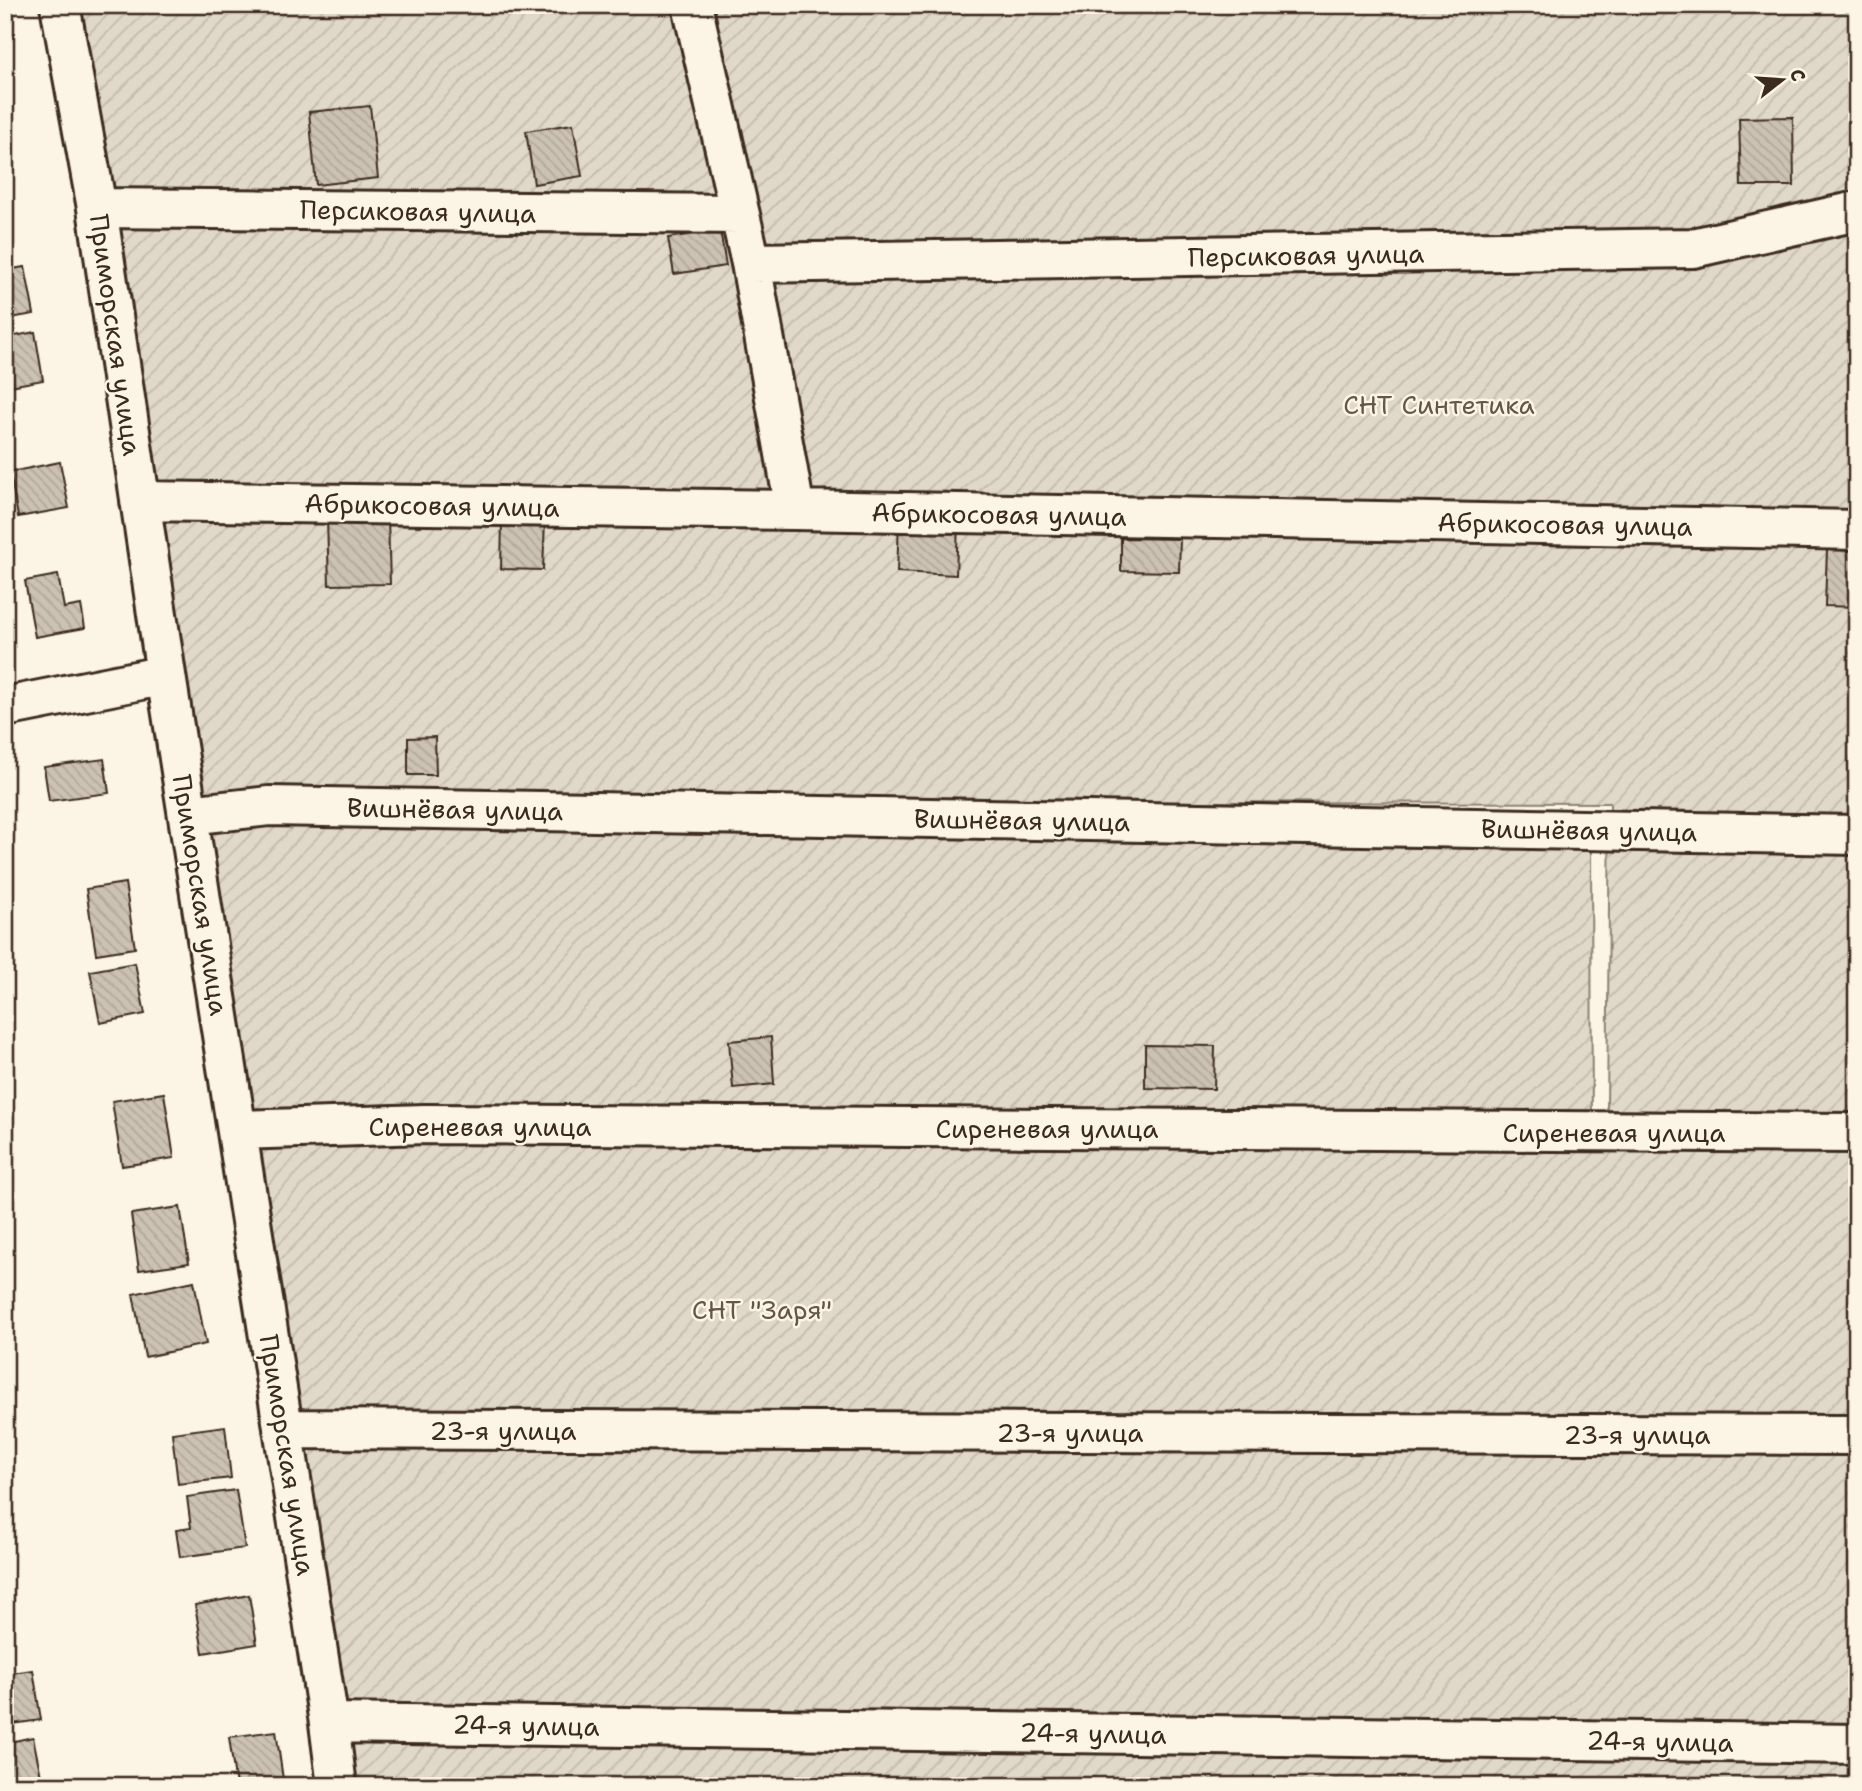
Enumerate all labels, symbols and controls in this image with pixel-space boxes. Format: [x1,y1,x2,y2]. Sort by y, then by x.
north arrow [1746,46,1816,116]
text: С [1784,66,1811,84]
street label: Персиковая улица [300,191,536,231]
street label: Приморская улица [82,212,150,458]
street label: Персиковая улица [1188,235,1424,275]
park label: СНТ Синтетика [1343,387,1535,422]
street label: Абрикосовая улица [304,485,560,525]
street label: Абрикосовая улица [871,494,1127,534]
street label: Абрикосовая улица [1437,504,1693,544]
street label: Приморская улица [165,772,237,1018]
street label: Вишнёвая улица [347,790,563,828]
street label: Вишнёвая улица [914,801,1130,839]
street label: Вишнёвая улица [1481,811,1697,849]
street label: Сиреневая улица [369,1109,591,1144]
street label: Сиреневая улица [936,1111,1158,1146]
street label: Сиреневая улица [1503,1115,1725,1150]
park label: СНТ "Заря" [692,1292,832,1327]
street label: Приморская улица [252,1332,324,1578]
street label: 23-я улица [430,1413,576,1448]
street label: 23-я улица [997,1415,1143,1450]
street label: 23-я улица [1564,1417,1710,1452]
street label: 24-я улица [452,1706,600,1744]
street label: 24-я улица [1019,1714,1167,1752]
street label: 24-я улица [1586,1722,1734,1760]

